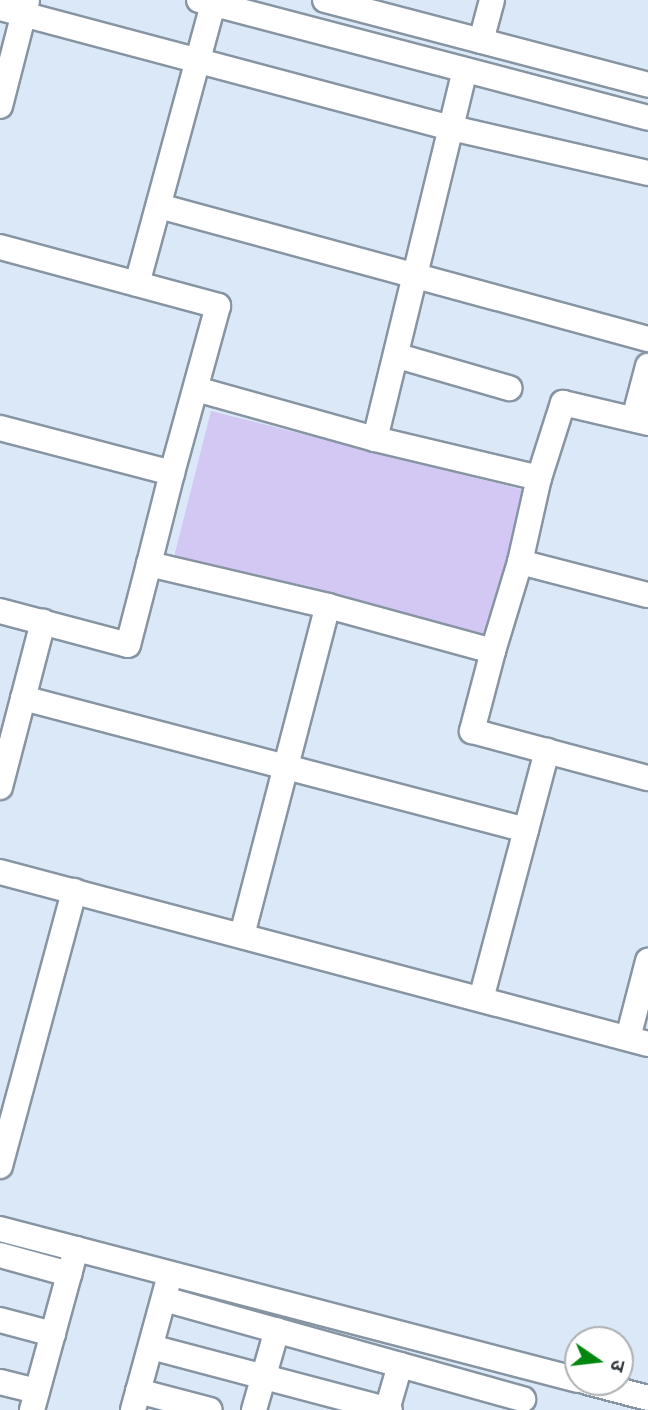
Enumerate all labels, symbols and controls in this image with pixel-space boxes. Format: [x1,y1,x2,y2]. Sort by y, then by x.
north arrow [564,1326,634,1396]
text: उ [605,1358,629,1374]

